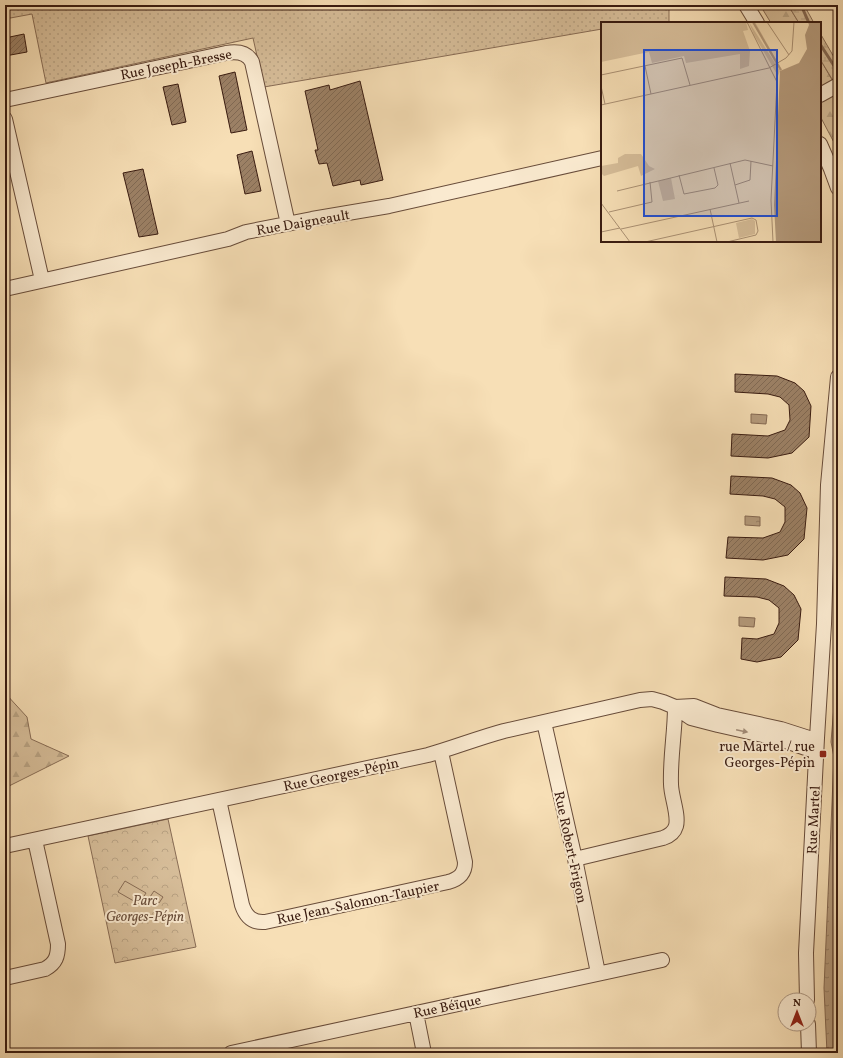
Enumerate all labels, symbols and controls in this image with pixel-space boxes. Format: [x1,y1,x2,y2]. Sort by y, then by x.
inset map [601,22,821,242]
street label: Rue Joseph-Bresse [119,45,234,86]
street label: Rue Daigneault [255,206,351,241]
one-way arrow [736,728,748,734]
place label: rue Martel / rue Georges-Pépin [719,738,815,773]
marker: rue Martel / rue Georges-Pépin [818,749,828,759]
street label: Rue Georges-Pépin [282,754,401,797]
street label: Rue Martel [803,785,826,855]
street label: Rue Robert-Frigon [548,789,591,905]
street label: Rue Jean-Salomon-Taupier [275,877,441,930]
park label: Parc Georges-Pépin [106,892,184,927]
street label: Rue Béïque [412,991,483,1024]
north arrow [777,992,817,1032]
text: N [793,996,801,1011]

